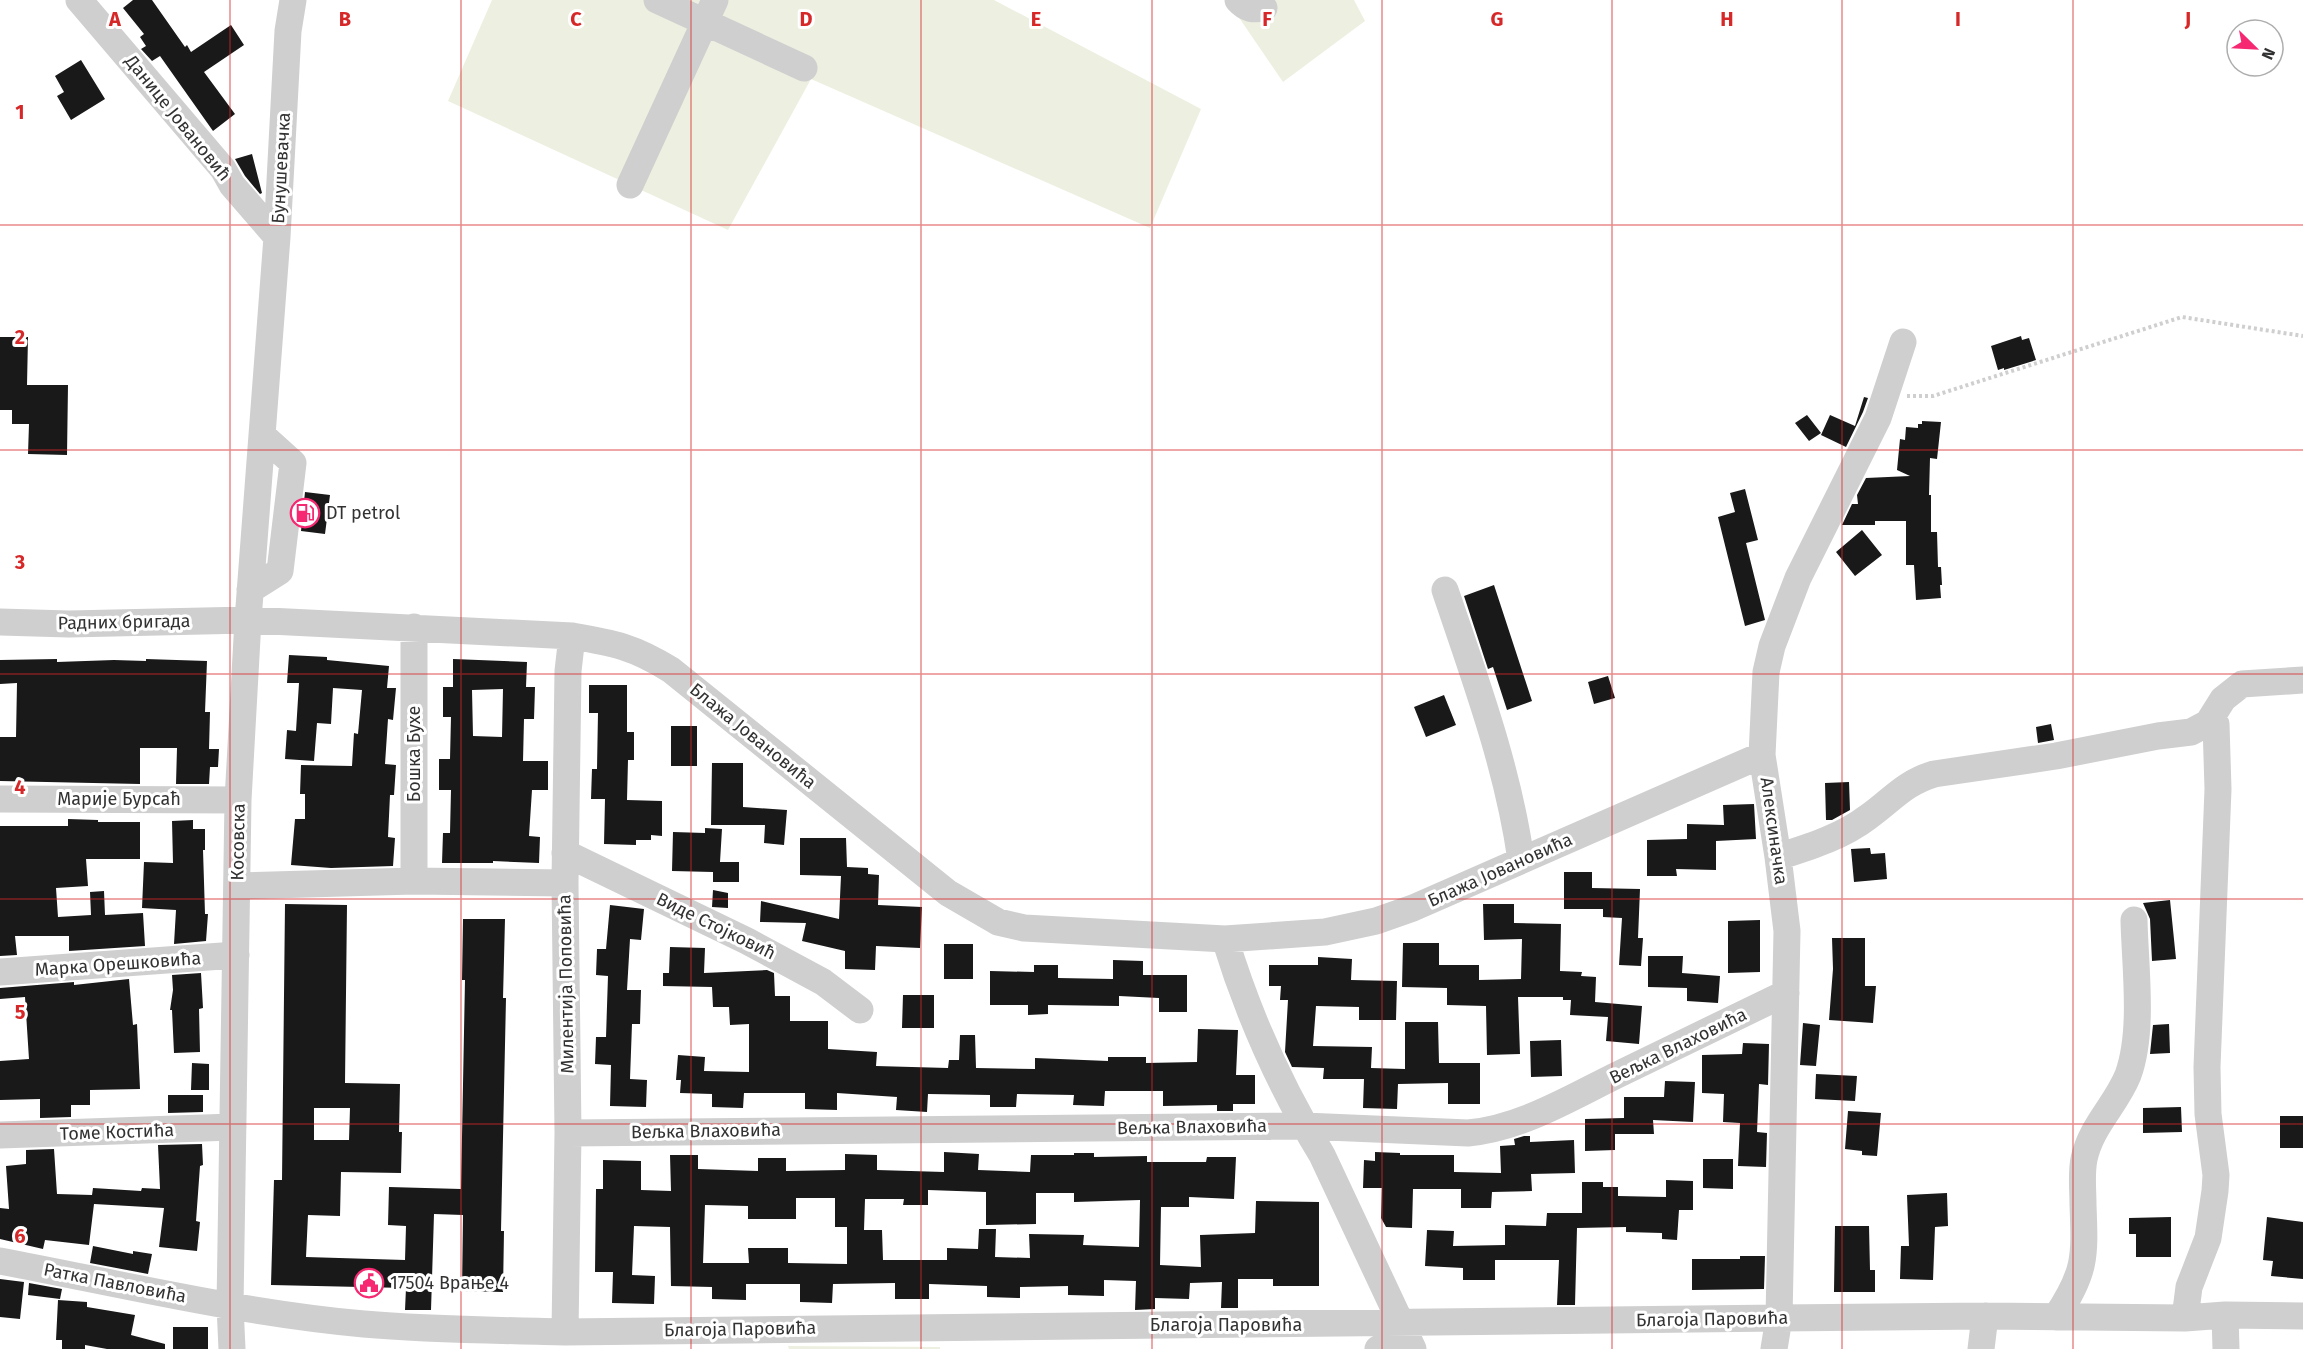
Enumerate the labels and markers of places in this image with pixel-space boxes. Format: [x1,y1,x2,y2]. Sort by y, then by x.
fuel station icon: DT petrol [289,497,321,529]
place label: DT petrol [326,502,400,524]
public building icon: 17504 Врање 4 [353,1267,385,1299]
place label: 17504 Врање 4 [390,1272,509,1294]

